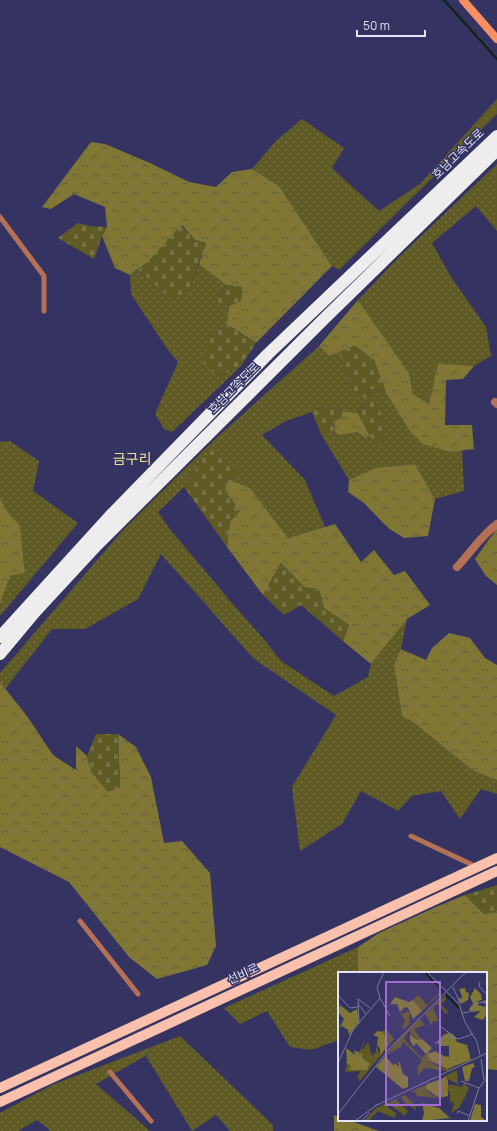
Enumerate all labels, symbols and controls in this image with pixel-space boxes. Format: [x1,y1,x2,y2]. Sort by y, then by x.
scale bar [357,12,425,38]
text: 50 m [363,17,390,34]
street label: 호남고속도로 [428,125,487,183]
street label: 호남고속도로 [204,358,263,417]
district label: 금구리 [113,449,151,468]
street label: 선비로 [224,959,261,988]
inset map [338,972,487,1121]

